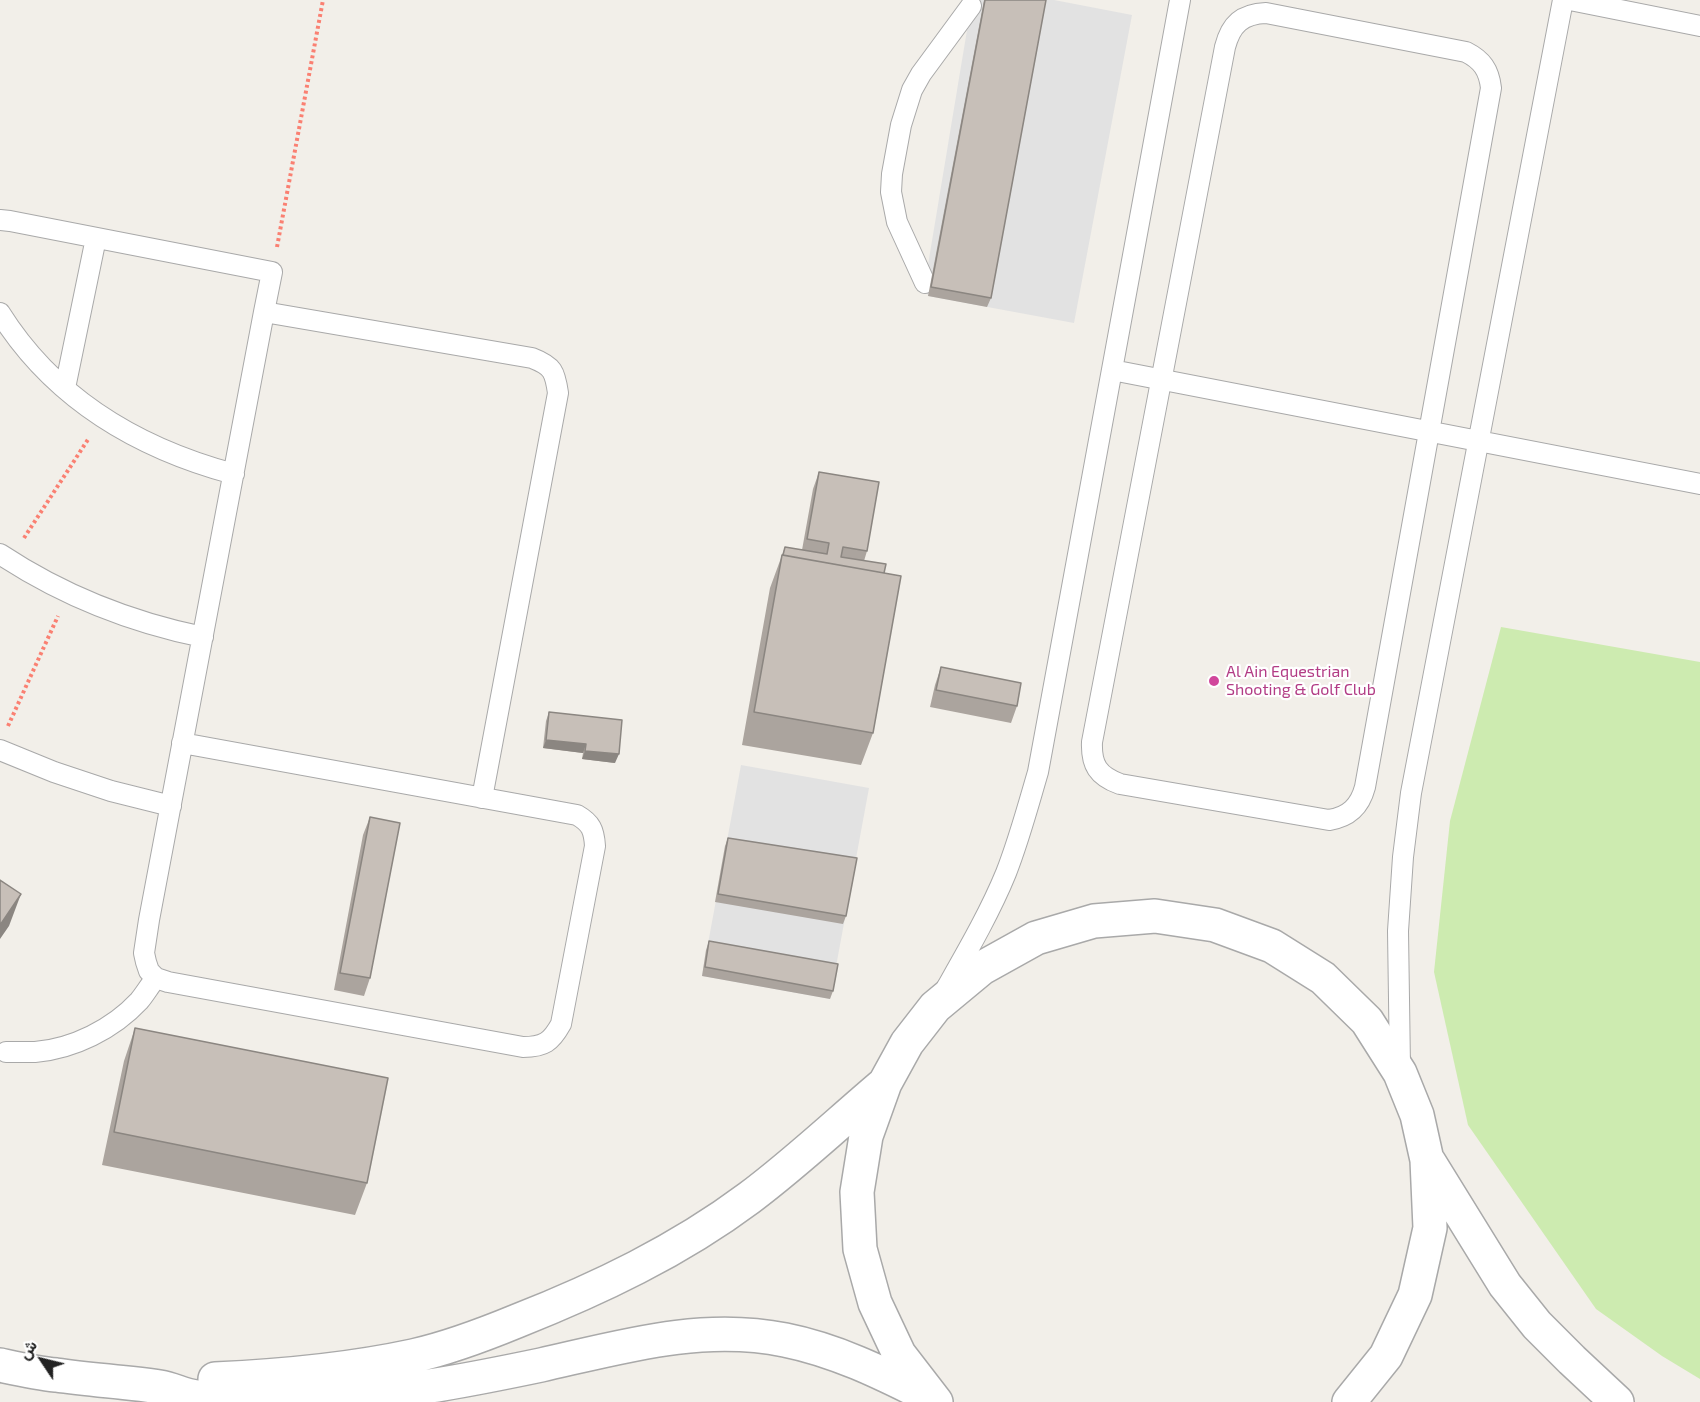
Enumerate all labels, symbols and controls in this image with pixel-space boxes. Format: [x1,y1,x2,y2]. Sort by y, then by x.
place label: Al Ain Equestrian Shooting & Golf Club [1226,662,1376,700]
marker: Al Ain Equestrian Shooting & Golf Club [1207,674,1221,688]
north arrow [12,1330,72,1390]
text: ش [14,1336,40,1363]

